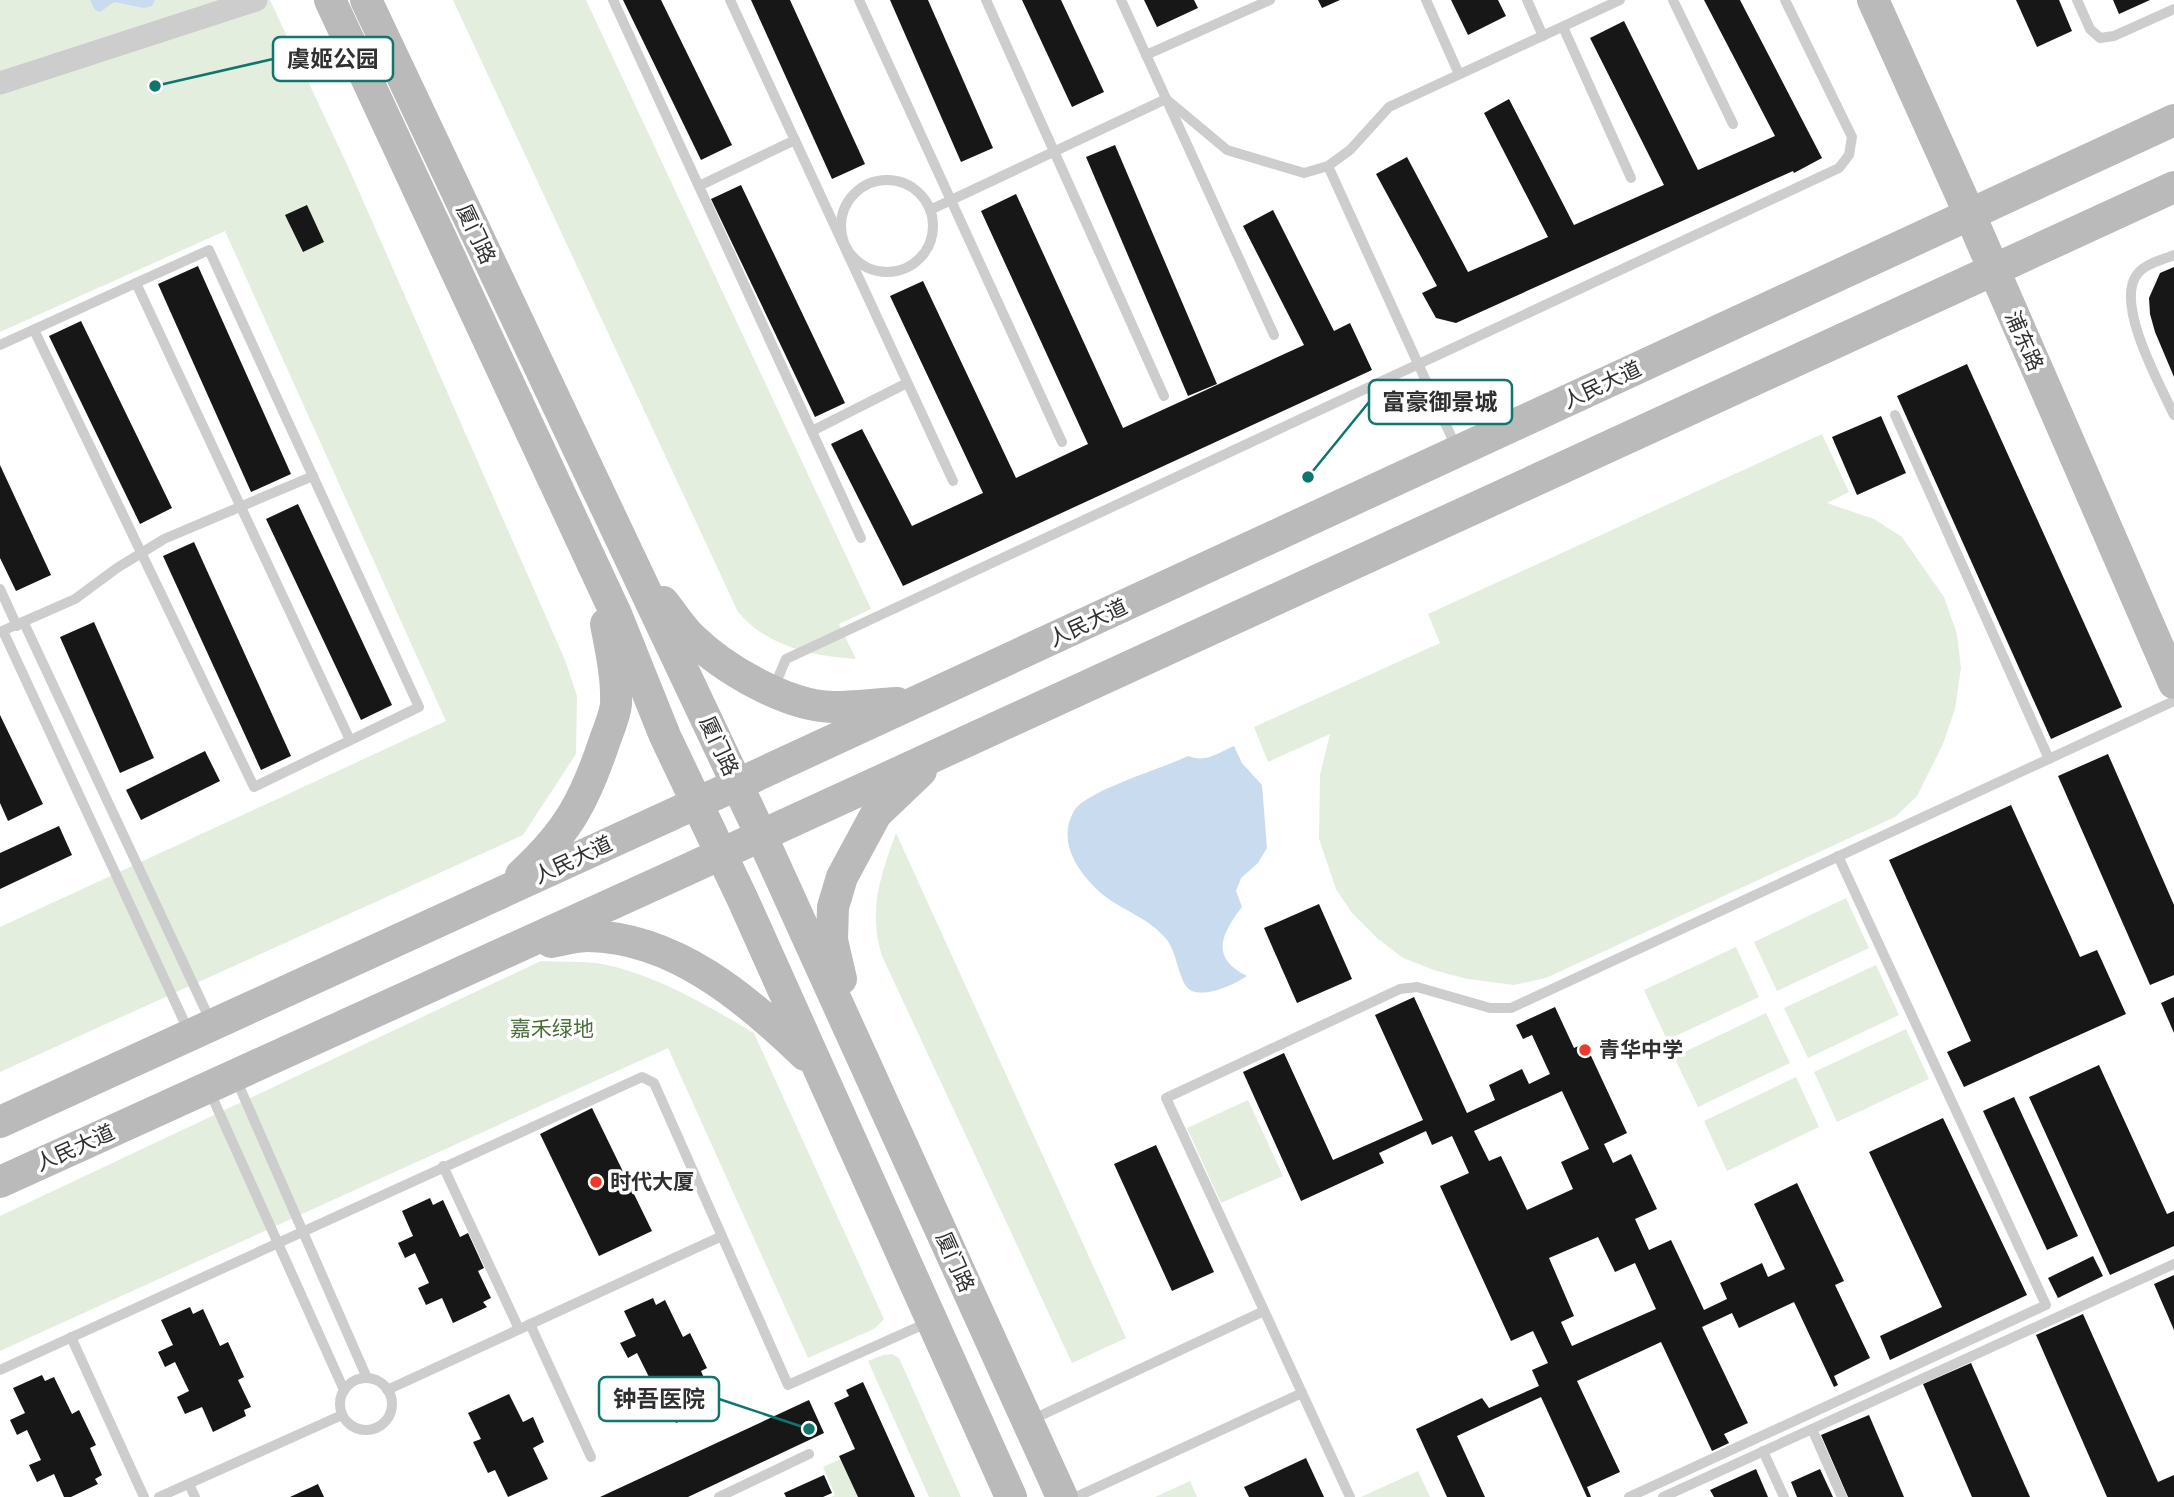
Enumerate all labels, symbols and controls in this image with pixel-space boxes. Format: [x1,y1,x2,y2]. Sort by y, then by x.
callout: 虞姬公园 [273,37,393,81]
text: 虞姬公园 [287,44,379,74]
street label: 厦门路 [451,200,502,268]
street label: 浦东路 [1999,307,2050,375]
street label: 人民大道 [1558,355,1646,415]
callout: 富豪御景城 [1369,380,1512,424]
text: 富豪御景城 [1383,387,1498,417]
street label: 人民大道 [1044,593,1132,653]
street label: 厦门路 [694,712,745,780]
street label: 人民大道 [529,830,617,890]
park label: 嘉禾绿地 [510,1015,594,1042]
place label: 青华中学 [1599,1036,1683,1063]
marker: 青华中学 [1577,1042,1593,1058]
street label: 人民大道 [31,1118,119,1177]
place label: 时代大厦 [610,1168,694,1195]
marker: 时代大厦 [588,1174,604,1190]
street label: 厦门路 [930,1228,981,1296]
callout: 钟吾医院 [599,1377,719,1421]
text: 钟吾医院 [613,1384,705,1414]

